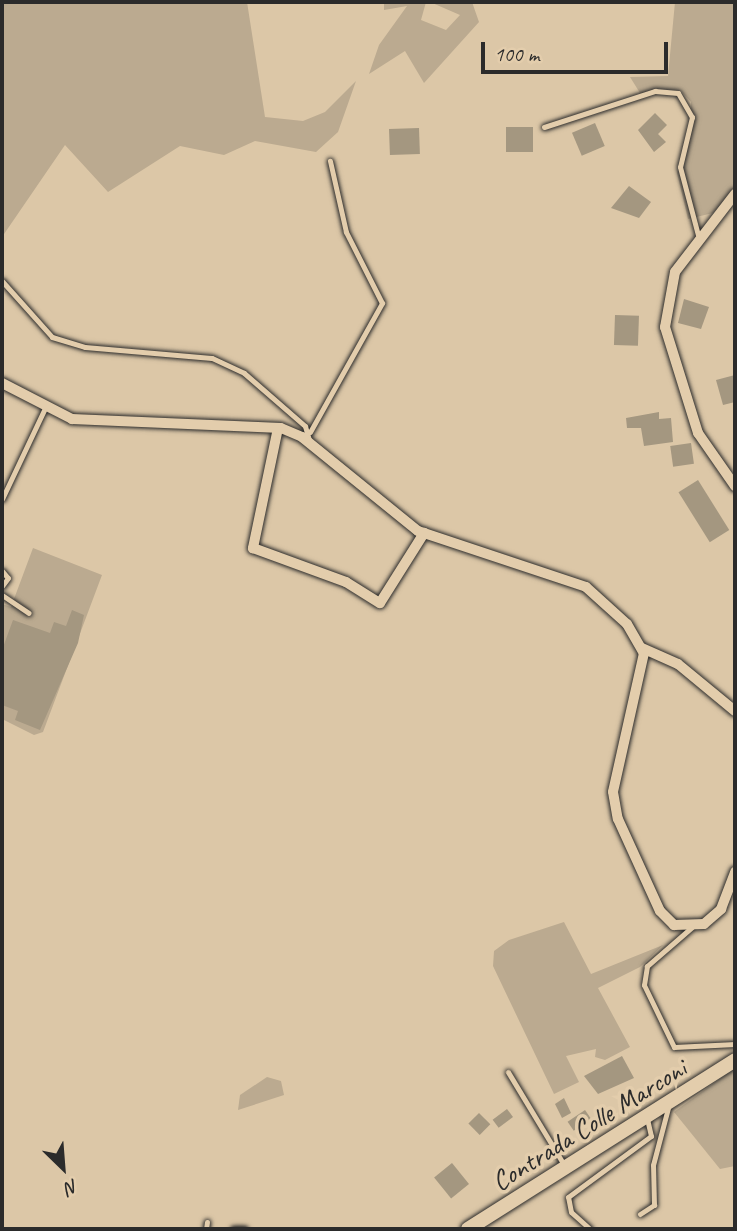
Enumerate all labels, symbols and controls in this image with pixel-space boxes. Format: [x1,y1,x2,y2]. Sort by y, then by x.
scale bar [485,28,672,72]
text: 100 m [494,41,539,67]
street label: Contrada Colle Marconi [485,1051,693,1199]
north arrow [28,1133,98,1203]
text: N [61,1174,82,1200]

